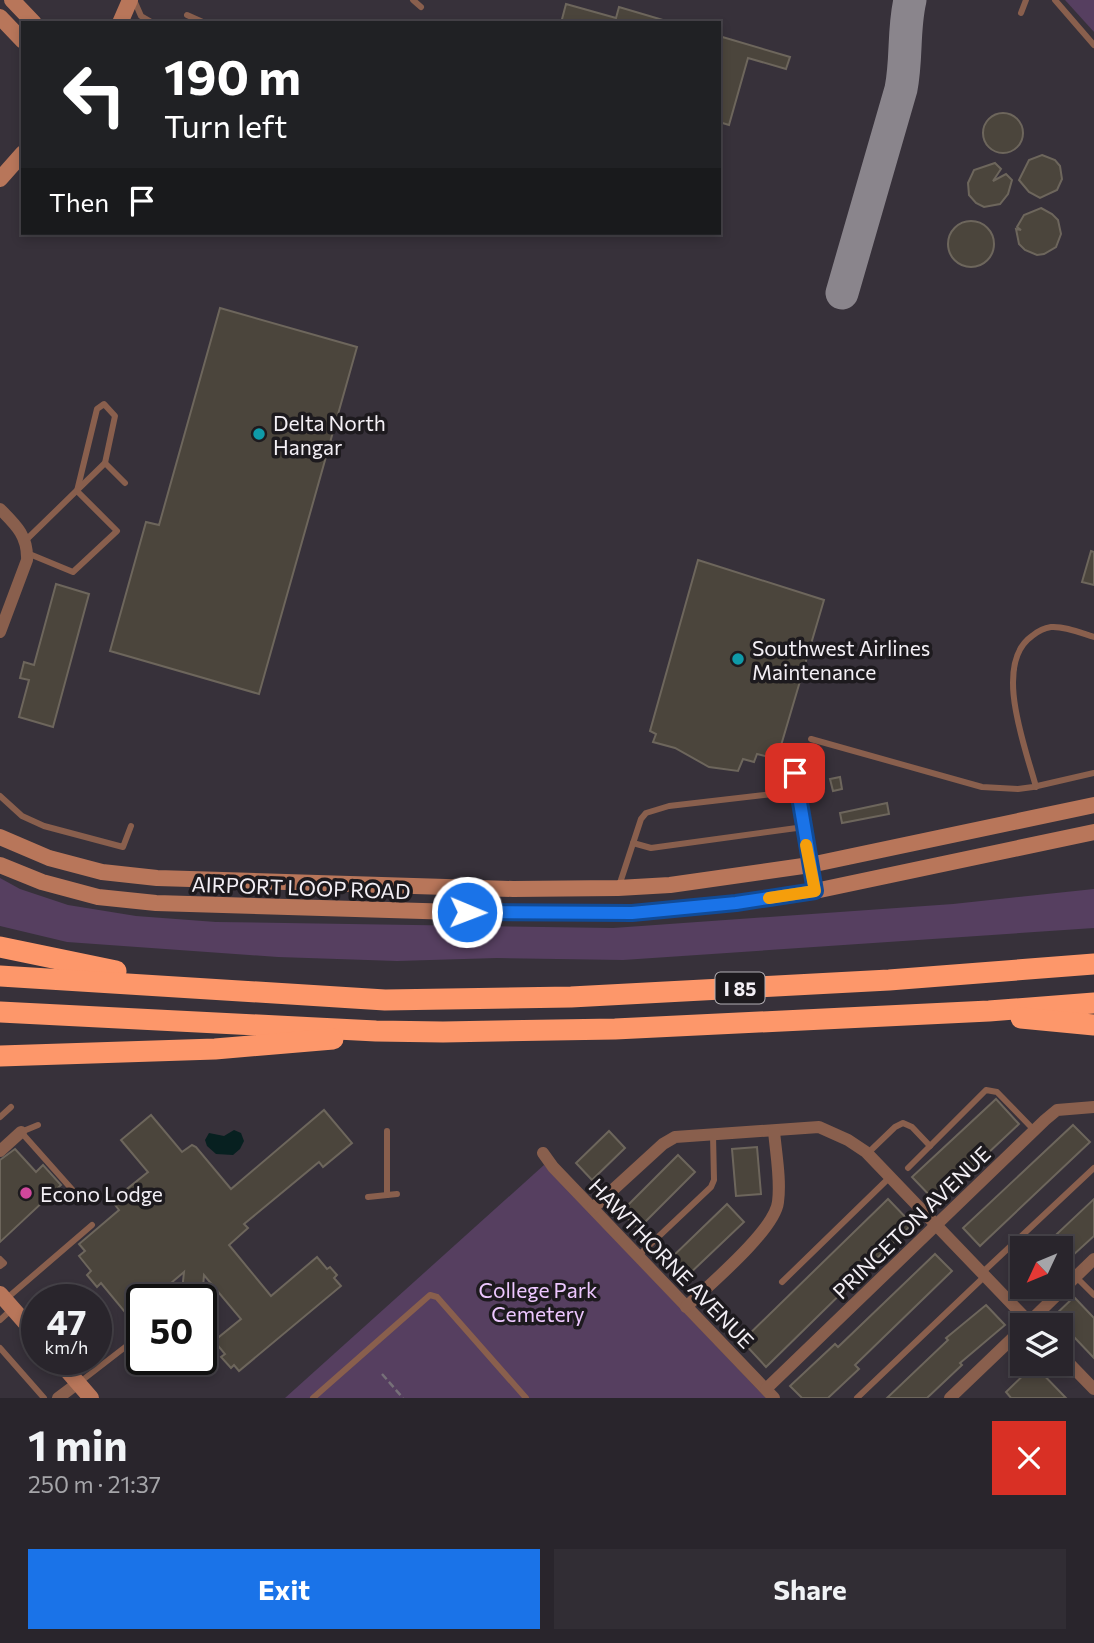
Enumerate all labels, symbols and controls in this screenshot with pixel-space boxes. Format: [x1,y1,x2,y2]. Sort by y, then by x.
text: 190 m [164,45,301,105]
icon: left [49,49,140,140]
text: Turn left [164,105,288,145]
icon: arrive [123,182,161,220]
text: Then [49,186,109,217]
place label: Delta North Hangar [273,410,386,459]
marker: Delta North Hangar [251,426,267,442]
place label: Southwest Airlines Maintenance [752,635,930,684]
marker: Southwest Airlines Maintenance [730,651,746,667]
pin [765,743,825,803]
icon: arrive [776,754,814,792]
street label: AIRPORT LOOP ROAD [191,871,411,903]
position arrow [430,875,504,949]
road number: I 85 [716,972,764,1004]
street label: PRINCETON AVENUE [827,1140,995,1304]
street label: HAWTHORNE AVENUE [584,1173,760,1353]
place label: Econo Lodge [40,1181,163,1206]
marker: Econo Lodge [18,1185,34,1201]
north arrow [1010,1236,1073,1298]
map controls [1010,1236,1073,1376]
park label: College Park Cemetery [479,1277,597,1326]
speed limit sign: 50 [126,1284,217,1375]
text: 47 [46,1299,87,1342]
button: layers [1010,1313,1073,1376]
text: km/h [45,1336,88,1358]
text: 1 min [28,1418,128,1470]
button: close [992,1421,1066,1495]
text: 250 m · 21:37 [28,1470,161,1498]
button: Exit [28,1549,540,1629]
button: Share [554,1549,1066,1629]

